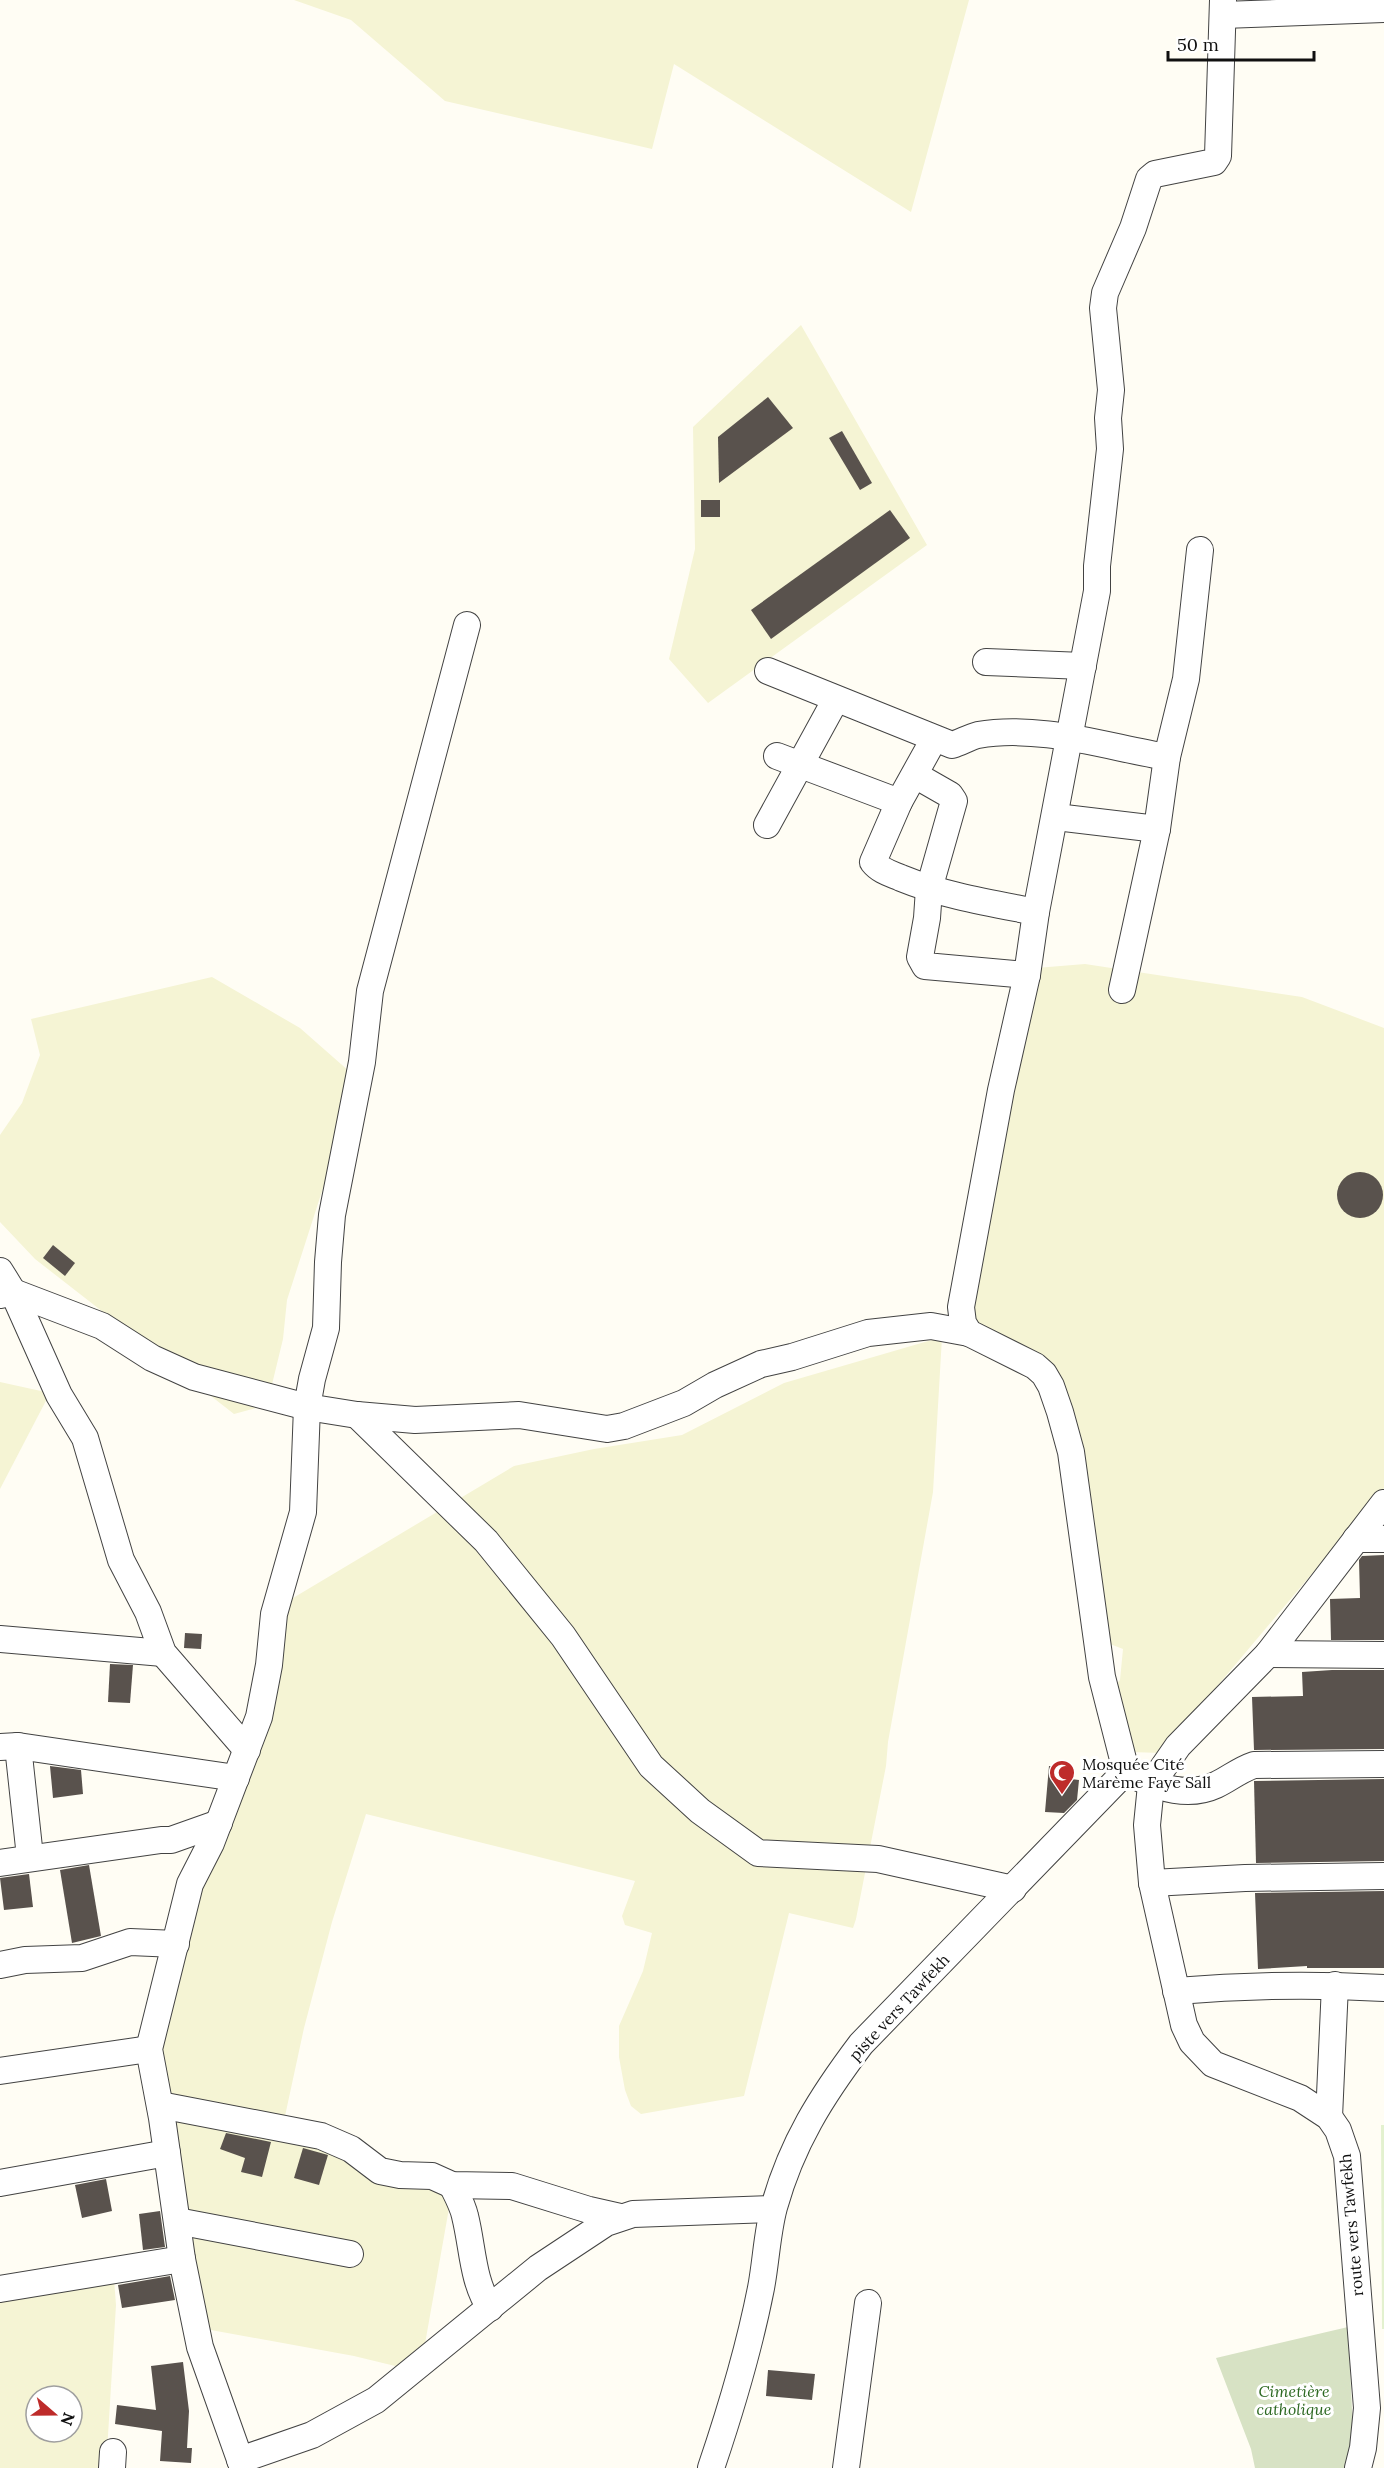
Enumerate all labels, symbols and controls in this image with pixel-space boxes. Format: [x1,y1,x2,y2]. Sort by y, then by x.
scale bar [1168,24,1314,62]
text: 50 m [1177,33,1219,56]
place label: Mosquée Cité Marème Faye Sall [1082,1754,1211,1792]
mosque icon: Mosquée Cité Marème Faye Sall [1047,1758,1077,1796]
street label: piste vers Tawfekh [844,1949,954,2065]
street label: route vers Tawfekh [1335,2153,1367,2297]
park label: Cimetière catholique [1257,2381,1332,2419]
north arrow [24,2384,84,2444]
text: N [57,2410,80,2428]

